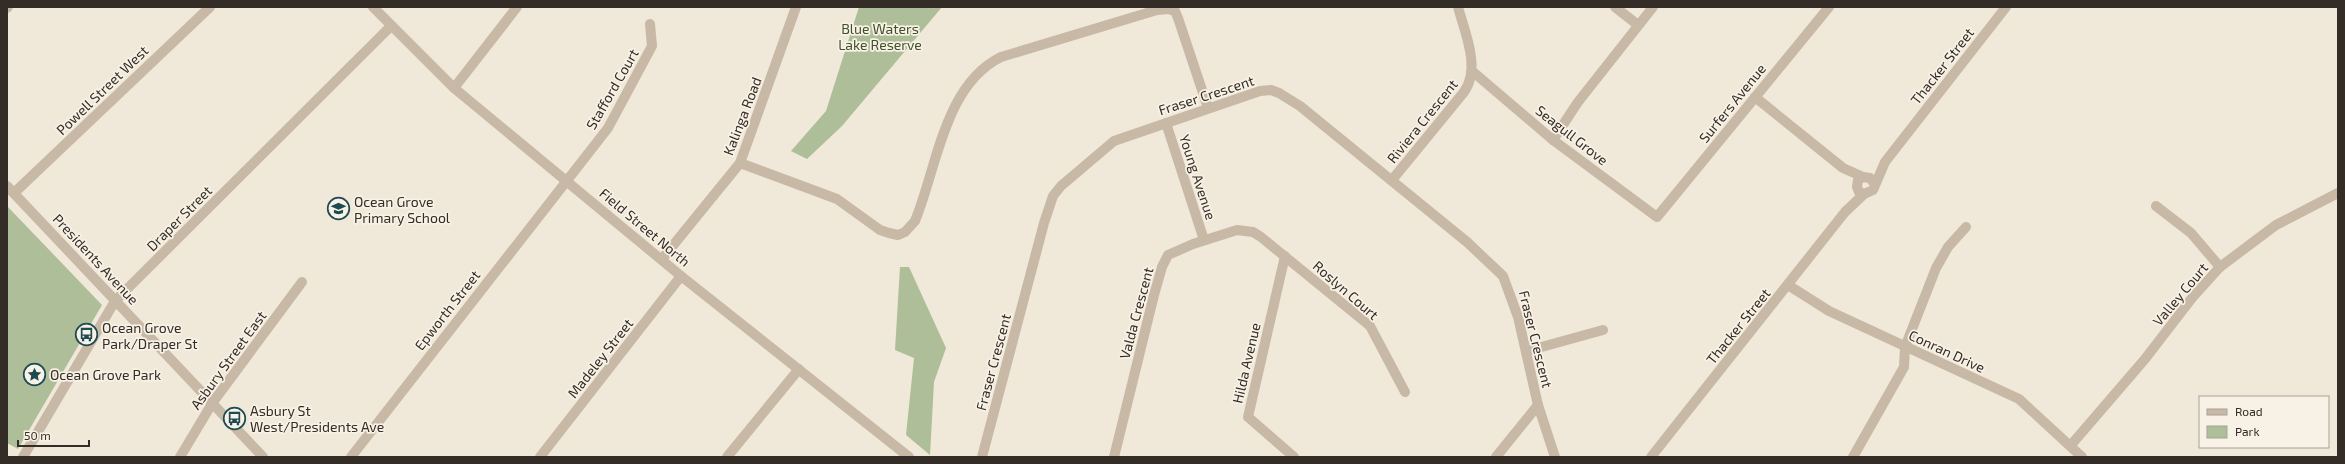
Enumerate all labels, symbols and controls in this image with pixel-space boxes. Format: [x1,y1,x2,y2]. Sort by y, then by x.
park label: Blue Waters Lake Reserve [838,20,922,53]
street label: Thacker Street [1907,24,1977,108]
street label: Powell Street West [53,42,151,138]
street label: Stafford Court [582,46,642,132]
street label: Surfers Avenue [1695,60,1769,146]
street label: Fraser Crescent [1156,72,1256,118]
street label: Kalinga Road [719,74,765,158]
street label: Riviera Crescent [1383,76,1461,166]
street label: Seagull Grove [1533,102,1611,168]
street label: Young Avenue [1176,132,1220,222]
street label: Draper Street [143,182,215,254]
street label: Field Street North [596,184,694,270]
place label: Ocean Grove Primary School [354,193,451,226]
school or university icon: Ocean Grove Primary School [326,196,352,222]
street label: Presidents Avenue [50,210,142,308]
street label: Roslyn Court [1310,257,1382,323]
street label: Valley Court [2149,259,2211,329]
street label: Valda Crescent [1116,265,1156,361]
street label: Epworth Street [411,267,483,353]
street label: Thacker Street [1702,285,1774,367]
street label: Fraser Crescent [1516,289,1556,389]
street label: Asbury Street East [187,307,269,413]
street label: Fraser Crescent [972,312,1014,412]
street label: Madeley Street [564,315,636,401]
place label: Ocean Grove Park/Draper St [102,319,198,352]
street label: Hilda Avenue [1228,321,1264,405]
bus stop icon: Ocean Grove Park/Draper St [73,322,99,348]
street label: Conran Drive [1906,326,1988,376]
place icon: Ocean Grove Park [21,361,47,387]
place label: Ocean Grove Park [50,366,161,383]
legend [2199,396,2329,448]
place label: Asbury St West/Presidents Ave [250,402,384,435]
text: Road [2235,404,2263,418]
bus stop icon: Asbury St West/Presidents Ave [222,405,248,431]
scale bar [18,422,89,448]
text: Park [2235,424,2260,438]
text: 50 m [24,428,51,442]

